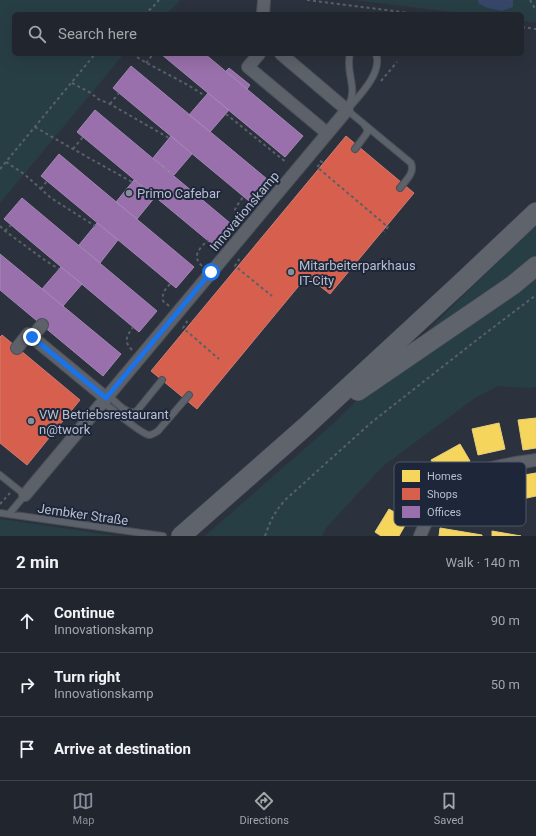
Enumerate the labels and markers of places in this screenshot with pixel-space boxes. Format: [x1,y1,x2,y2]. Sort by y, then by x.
place label: Primo Cafebar [137,186,221,201]
marker: Primo Cafebar [124,188,134,198]
place label: Mitarbeiterparkhaus IT-City [299,258,416,288]
marker: Mitarbeiterparkhaus IT-City [286,267,296,277]
place label: VW Betriebsrestaurant n@twork [39,407,169,437]
marker: VW Betriebsrestaurant n@twork [26,416,36,426]

